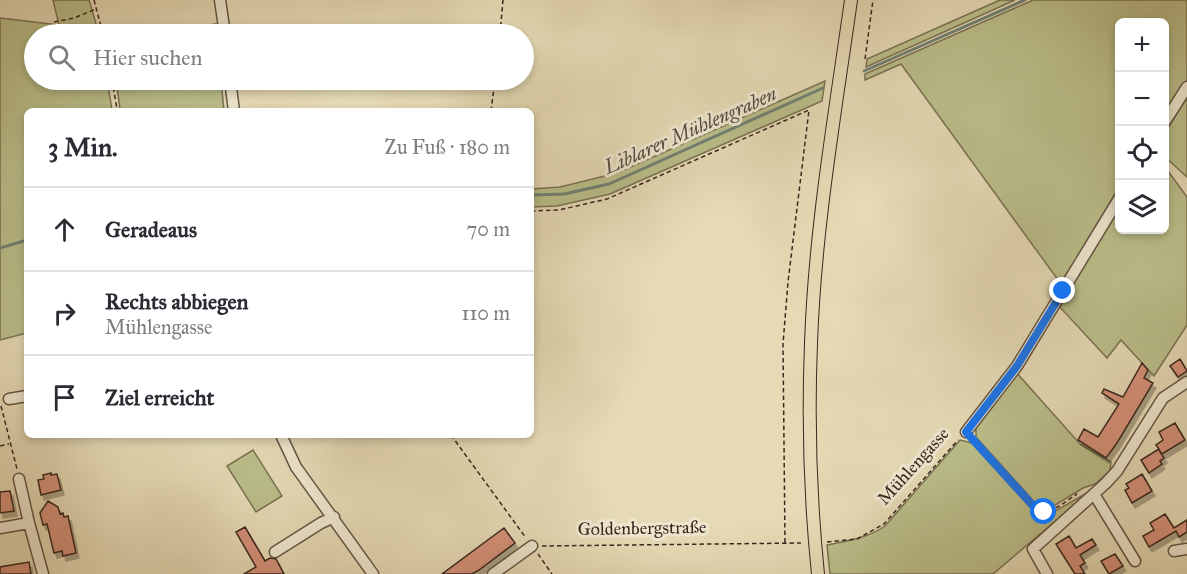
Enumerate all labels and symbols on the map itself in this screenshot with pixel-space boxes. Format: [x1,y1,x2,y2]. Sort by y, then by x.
water label: Liblarer Mühlengraben [599,81,781,179]
route end [1049,277,1075,303]
street label: Mühlengasse [872,423,954,510]
route start [1030,498,1056,524]
street label: Goldenbergstraße [577,516,707,541]

